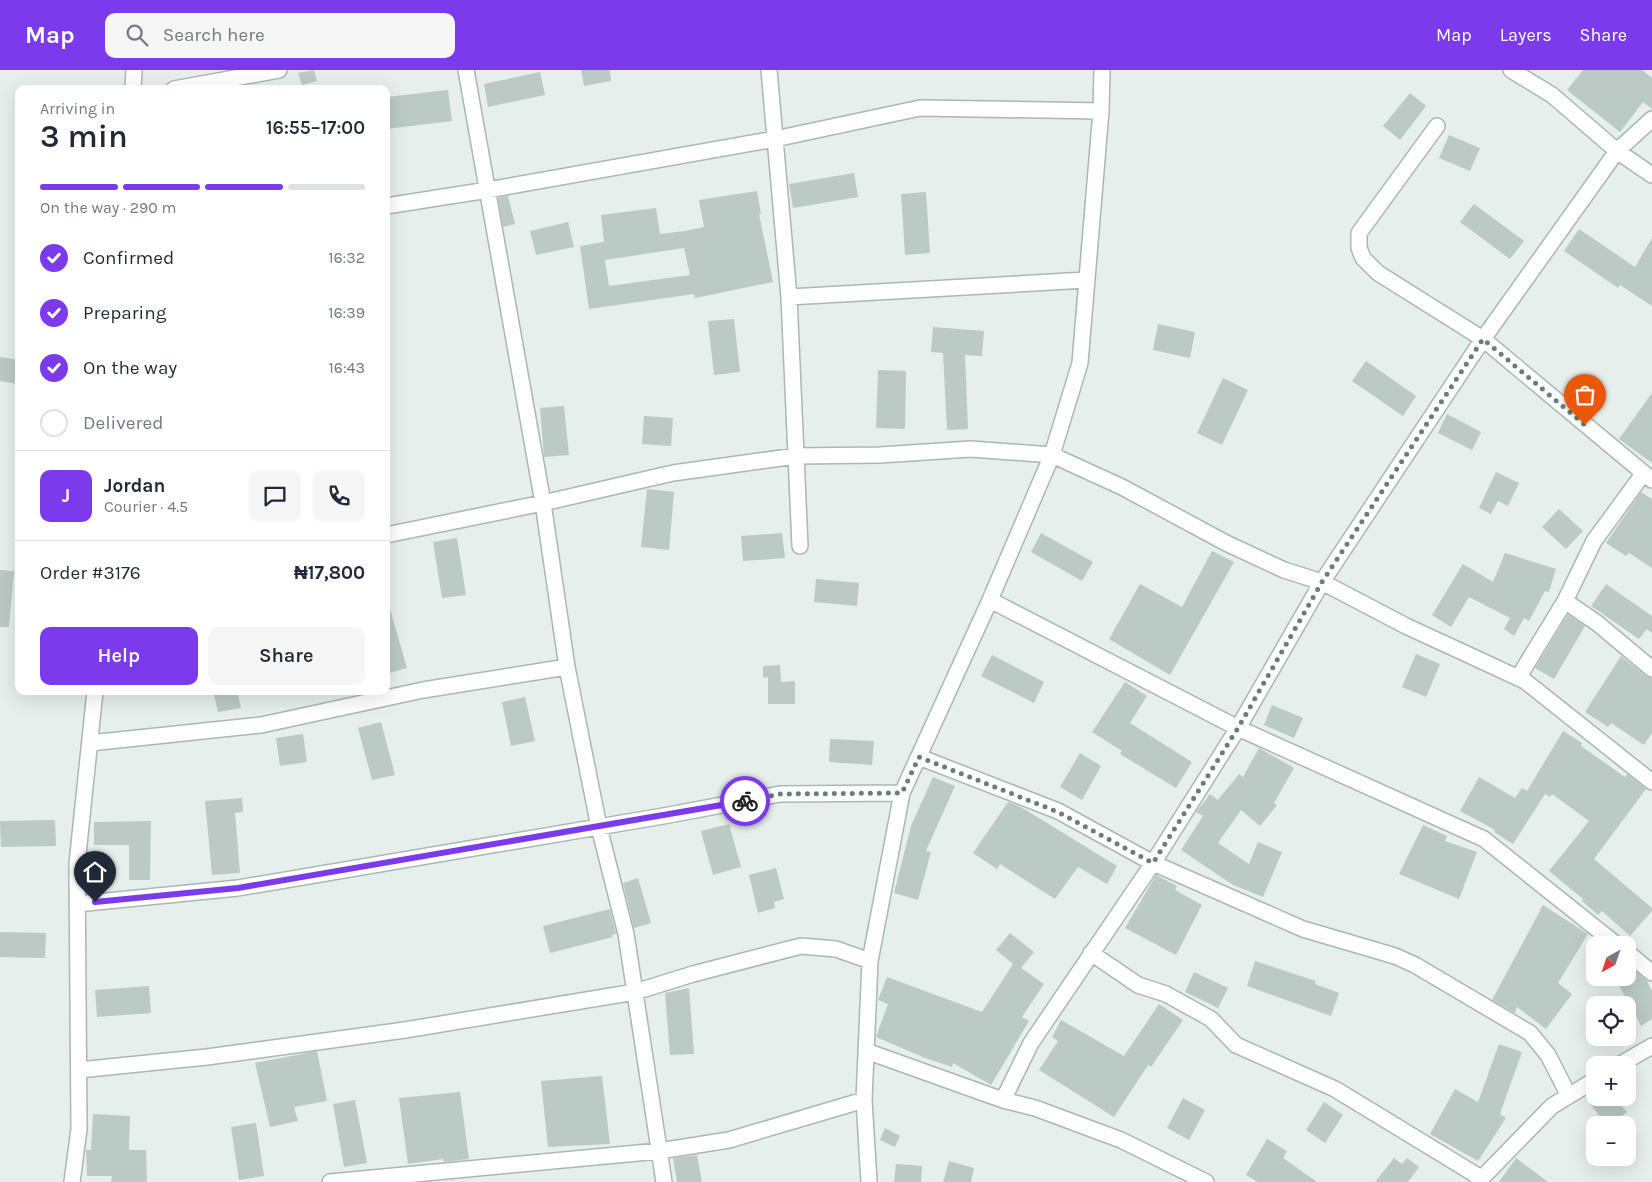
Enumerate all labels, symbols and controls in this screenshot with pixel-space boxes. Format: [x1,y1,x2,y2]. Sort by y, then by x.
search box [105,13,455,58]
text: Map [25,21,75,49]
icon: search [123,21,151,49]
text: Search here [163,24,265,46]
text: Map [1436,24,1472,46]
text: Layers [1500,24,1552,46]
text: Share [1580,24,1627,46]
text: Arriving in [40,99,115,118]
text: 16:55–17:00 [266,117,365,139]
text: 3 min [40,118,128,155]
text: On the way · 290 m [40,198,177,217]
icon: check [40,244,68,272]
text: Confirmed [83,247,174,269]
text: 16:32 [328,248,365,267]
icon: check [40,299,68,327]
text: Preparing [83,302,166,324]
text: 16:39 [328,303,365,322]
icon: check [40,354,68,382]
text: On the way [83,357,177,379]
text: 16:43 [328,358,365,377]
pin [1564,374,1606,425]
icon: bag [1571,381,1599,409]
text: Delivered [83,412,163,434]
button: chat [249,470,301,522]
button: phone [313,470,365,522]
text: Jordan [104,475,165,497]
text: J [62,485,70,507]
text: Courier · 4.5 [104,497,188,516]
text: Order #3176 [40,562,141,584]
text: ₦17,800 [294,562,365,584]
button: Help [40,627,198,685]
button: Share [208,627,365,685]
courier [720,776,770,826]
icon: bike [731,787,759,815]
pin [74,851,116,902]
icon: home [81,858,109,886]
north arrow [1586,936,1636,986]
map controls [1586,936,1636,1166]
button: locate [1586,996,1636,1046]
button: + [1586,1056,1636,1106]
button: − [1586,1116,1636,1166]

